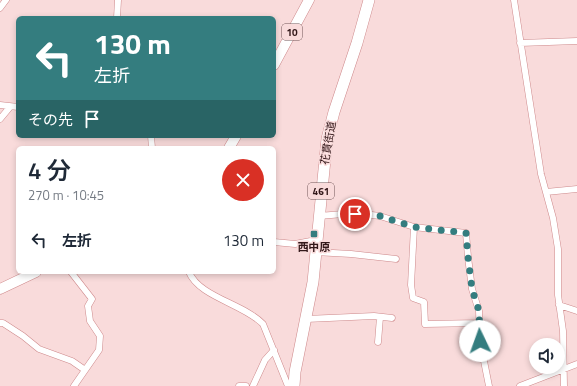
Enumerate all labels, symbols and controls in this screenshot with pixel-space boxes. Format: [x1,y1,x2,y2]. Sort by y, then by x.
text: 130 m [94,22,171,65]
road number: 10 [282,24,302,40]
icon: left [28,32,80,84]
text: 左折 [94,62,130,89]
text: その先 [28,108,73,131]
icon: arrive [81,108,103,130]
street label: 花貫街道 [316,120,340,166]
text: 4 分 [28,152,71,188]
button: close [222,159,264,201]
road number: 461 [308,183,334,199]
text: 270 m · 10:45 [28,185,104,205]
pin [338,197,372,231]
icon: arrive [344,203,366,225]
icon: left [28,229,50,251]
text: 左折 [62,229,92,252]
text: 130 m [223,229,264,252]
marker: 西中原 [309,229,319,239]
place label: 西中原 [298,239,331,255]
position arrow [459,320,501,362]
map controls [529,338,565,374]
button: sound [529,338,565,374]

